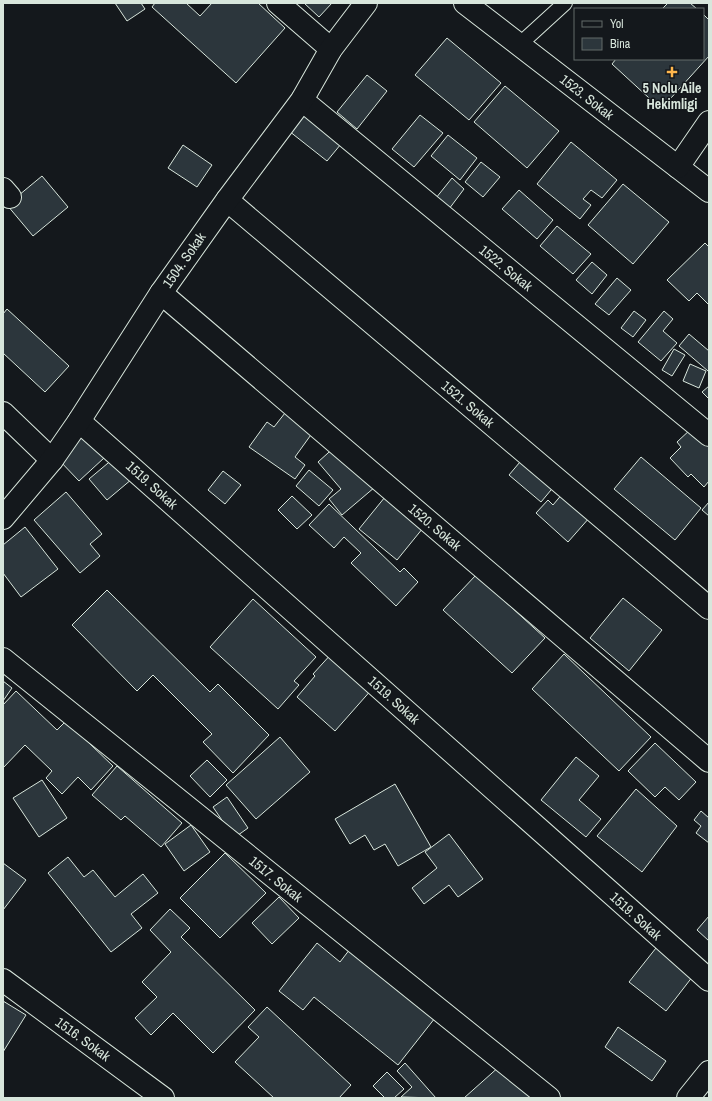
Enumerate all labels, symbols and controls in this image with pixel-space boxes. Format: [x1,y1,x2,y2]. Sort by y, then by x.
legend [574,8,704,60]
text: Yol [610,16,623,32]
text: Bina [610,36,631,52]
marker: 5 Nolu Aile Hekimligi [666,66,678,78]
street label: 1523. Sokak [556,70,618,124]
place label: 5 Nolu Aile Hekimligi [643,79,701,113]
street label: 1504. Sokak [158,228,210,291]
street label: 1522. Sokak [476,241,537,295]
street label: 1521. Sokak [438,377,498,432]
street label: 1519. Sokak [122,457,182,513]
street label: 1520. Sokak [405,500,465,555]
street label: 1519. Sokak [364,672,424,728]
street label: 1517. Sokak [246,852,307,906]
street label: 1519. Sokak [606,888,666,944]
street label: 1516. Sokak [52,1013,114,1065]

